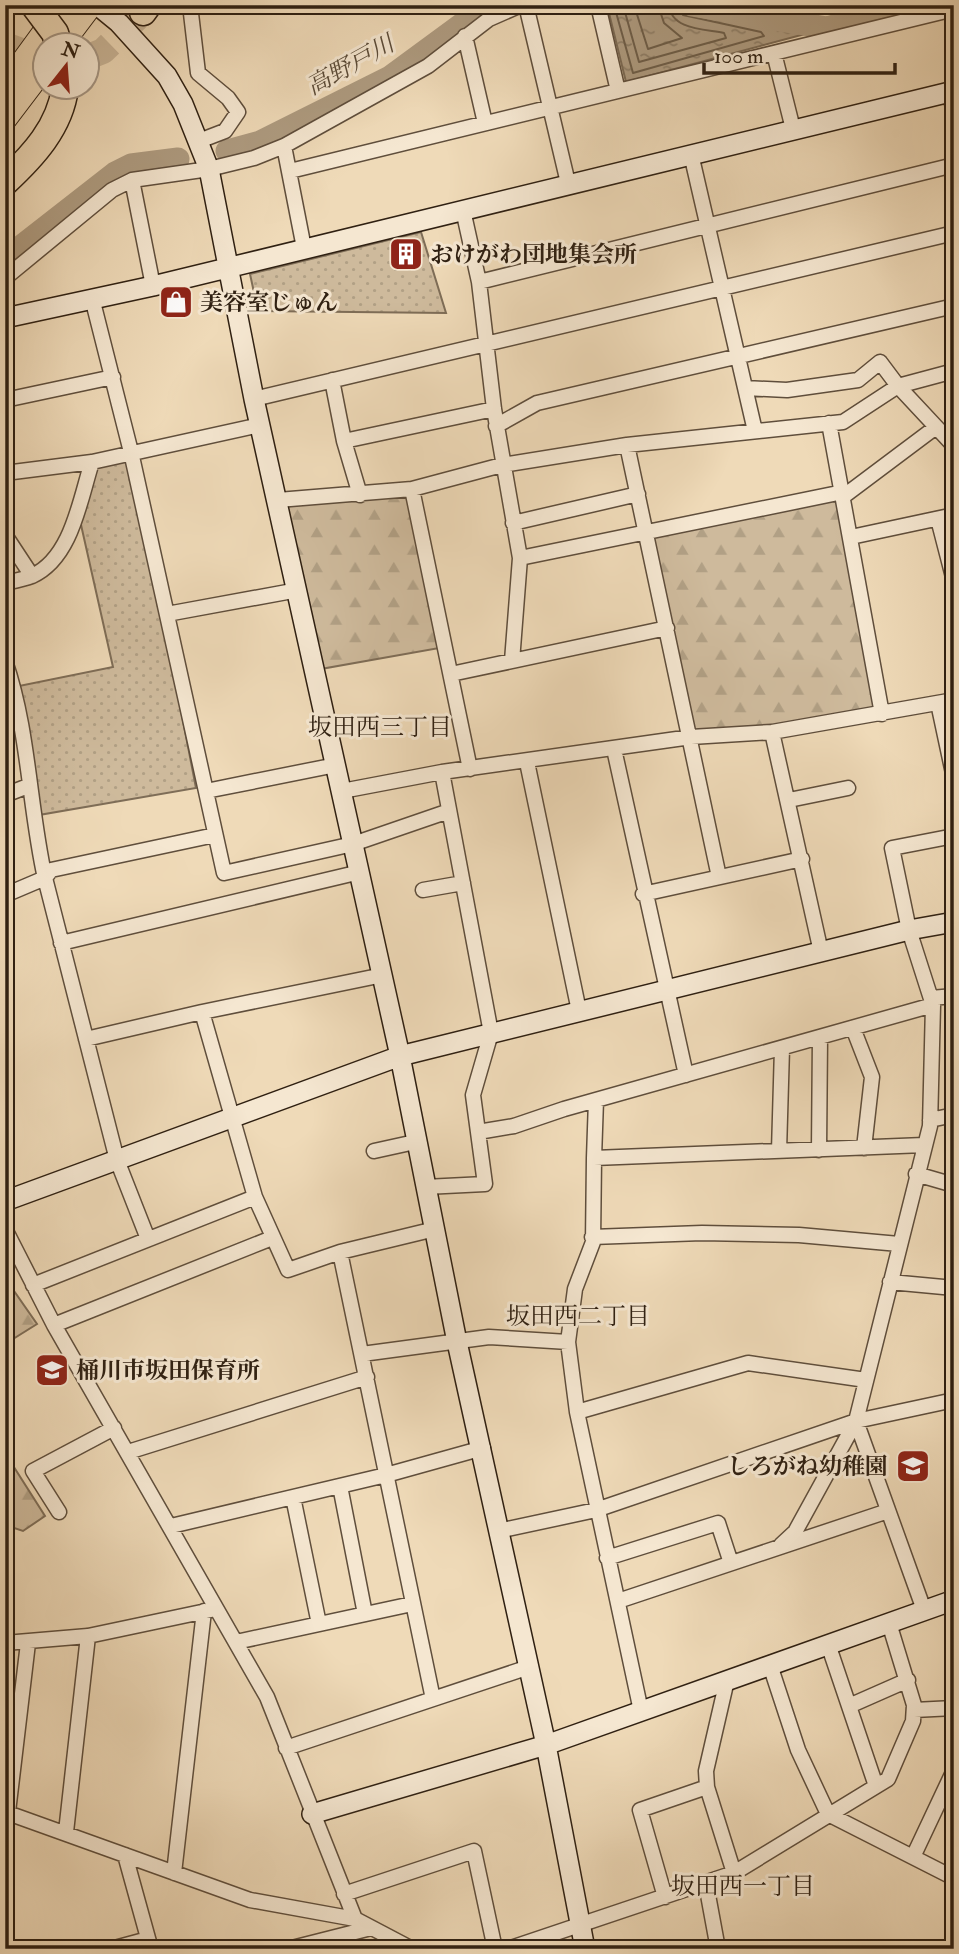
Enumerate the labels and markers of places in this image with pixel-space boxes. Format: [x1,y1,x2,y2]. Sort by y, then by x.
building icon: おけがわ団地集会所 [387,235,425,273]
place label: おけがわ団地集会所 [430,240,637,269]
shop icon: 美容室じゅん [157,283,195,321]
place label: 美容室じゅん [200,288,338,317]
school or university icon: 桶川市坂田保育所 [33,1351,71,1389]
place label: 桶川市坂田保育所 [76,1356,260,1385]
school or university icon: しろがね幼稚園 [894,1447,932,1485]
place label: しろがね幼稚園 [727,1452,888,1481]

